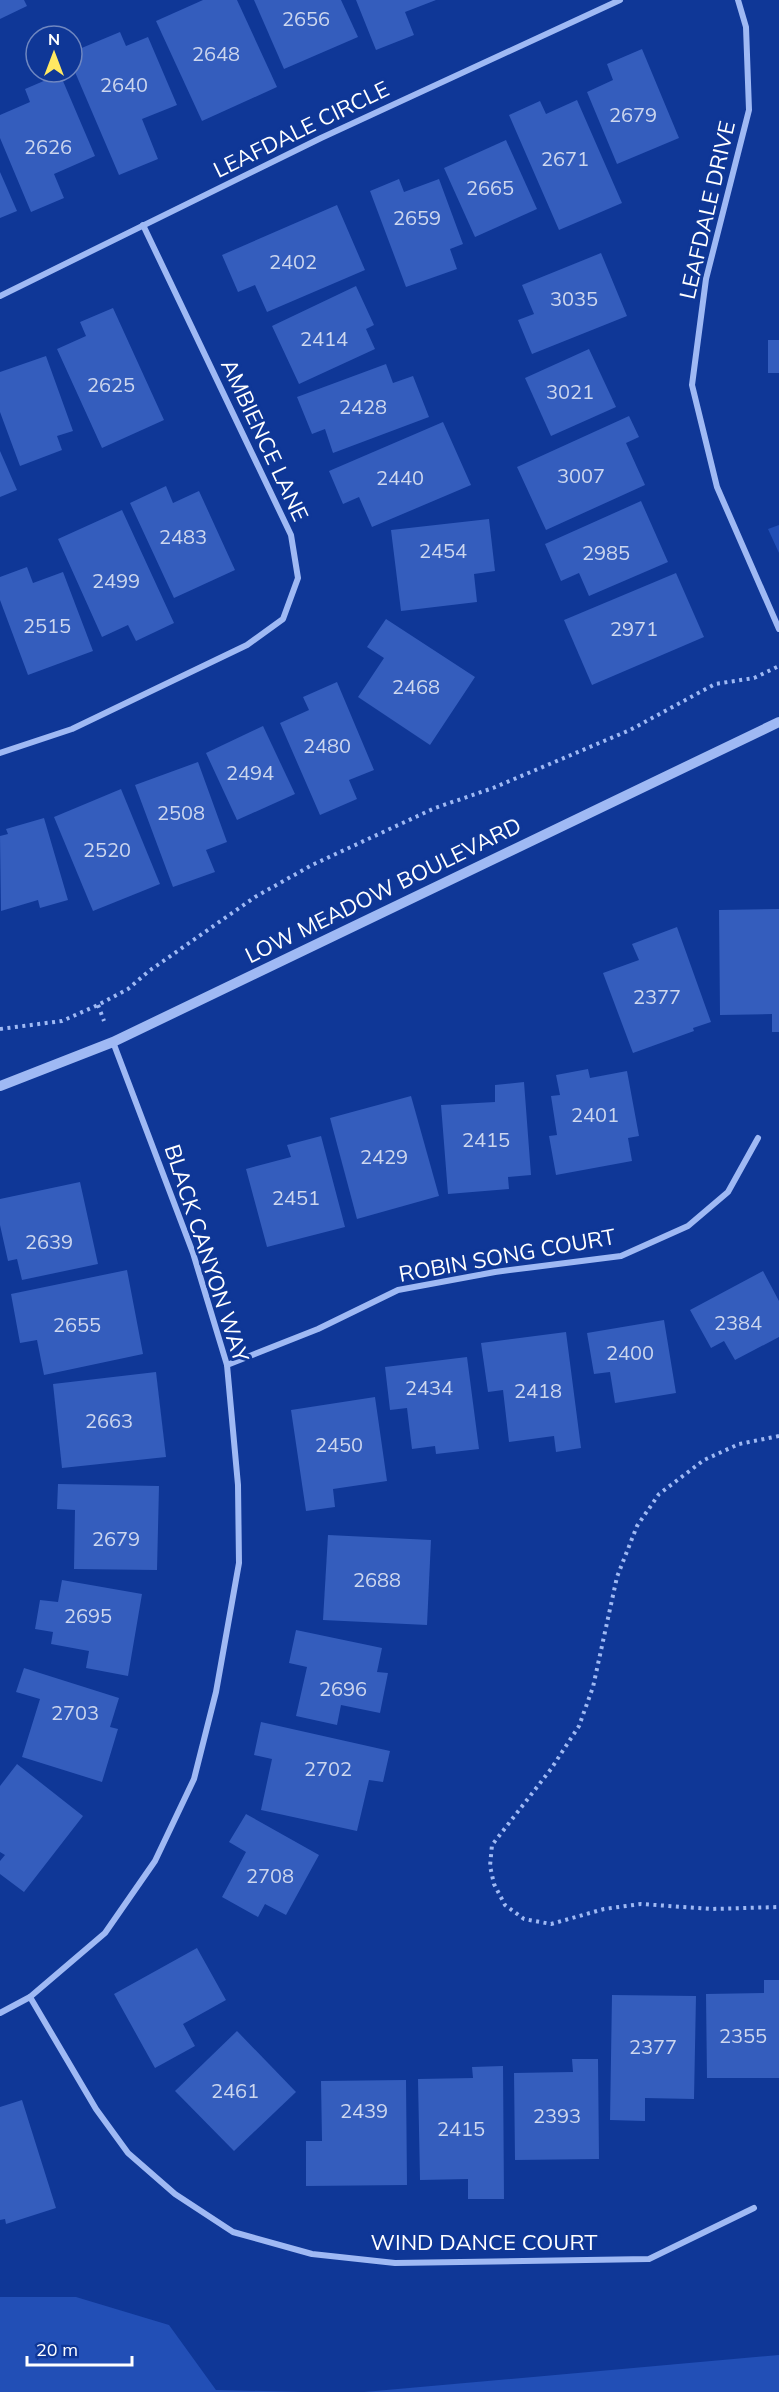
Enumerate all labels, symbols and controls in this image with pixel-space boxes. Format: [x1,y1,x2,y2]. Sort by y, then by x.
house number: 2656 [282,6,330,31]
north arrow [24,24,84,84]
text: N [48,29,60,49]
house number: 2648 [192,41,240,66]
house number: 2640 [100,72,148,97]
street label: LEAFDALE CIRCLE [209,74,393,184]
house number: 2679 [609,102,657,127]
street label: LEAFDALE DRIVE [673,118,741,302]
house number: 2626 [24,134,72,159]
house number: 2671 [541,146,589,171]
house number: 2665 [466,175,514,200]
house number: 2659 [393,205,441,230]
house number: 2402 [269,249,317,274]
house number: 3035 [550,286,598,311]
house number: 2414 [300,326,348,351]
street label: AMBIENCE LANE [215,354,315,526]
house number: 2625 [87,372,135,397]
house number: 3021 [546,379,594,404]
house number: 2428 [339,394,387,419]
house number: 3007 [557,463,605,488]
house number: 2440 [376,465,424,490]
house number: 2483 [159,524,207,549]
house number: 2454 [419,538,467,563]
house number: 2985 [582,540,630,565]
house number: 2499 [92,568,140,593]
house number: 2515 [23,613,71,638]
house number: 2971 [610,616,658,641]
house number: 2468 [392,674,440,699]
house number: 2480 [303,733,351,758]
house number: 2494 [226,760,274,785]
house number: 2508 [157,800,205,825]
street label: LOW MEADOW BOULEVARD [240,811,526,969]
house number: 2520 [83,837,131,862]
house number: 2377 [633,984,681,1009]
house number: 2401 [571,1102,619,1127]
house number: 2415 [462,1127,510,1152]
street label: BLACK CANYON WAY [159,1141,256,1366]
house number: 2429 [360,1144,408,1169]
house number: 2451 [272,1185,320,1210]
street label: ROBIN SONG COURT [396,1222,618,1288]
house number: 2639 [25,1229,73,1254]
house number: 2384 [714,1310,762,1335]
house number: 2655 [53,1312,101,1337]
house number: 2400 [606,1340,654,1365]
house number: 2434 [405,1375,453,1400]
house number: 2418 [514,1378,562,1403]
house number: 2663 [85,1408,133,1433]
house number: 2450 [315,1432,363,1457]
house number: 2679 [92,1526,140,1551]
house number: 2688 [353,1567,401,1592]
house number: 2695 [64,1603,112,1628]
house number: 2696 [319,1676,367,1701]
house number: 2703 [51,1700,99,1725]
house number: 2702 [304,1756,352,1781]
house number: 2708 [246,1863,294,1888]
house number: 2355 [719,2023,767,2048]
house number: 2377 [629,2034,677,2059]
house number: 2461 [211,2078,259,2103]
house number: 2439 [340,2098,388,2123]
house number: 2393 [533,2103,581,2128]
house number: 2415 [437,2116,485,2141]
street label: WIND DANCE COURT [371,2228,597,2256]
scale bar [27,2329,132,2367]
text: 20 m [36,2338,78,2361]

